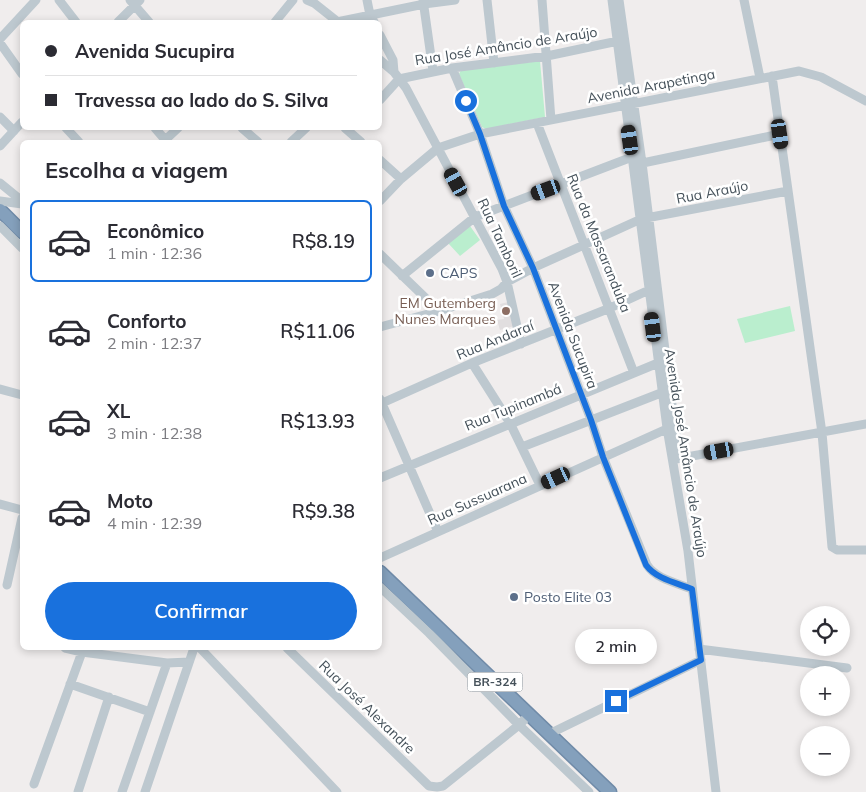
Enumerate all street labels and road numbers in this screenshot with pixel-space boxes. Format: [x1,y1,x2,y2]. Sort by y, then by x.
street label: Rua José Amâncio de Araújo [413,23,599,69]
street label: Avenida Arapetinga [586,65,716,107]
street label: Rua da Massaranduba [563,171,635,315]
street label: Rua Araújo [674,176,750,208]
street label: Rua Tamboril [474,195,526,281]
street label: Avenida Sucupira [544,279,602,391]
street label: Rua Andaraí [454,316,537,364]
street label: Avenida José Amâncio de Araújo [661,347,711,559]
street label: Rua Tupinambá [462,379,564,435]
street label: Rua Sussuarana [424,469,530,529]
street label: Rua José Alexandre [315,656,419,758]
road number: BR-324 [468,672,522,692]

